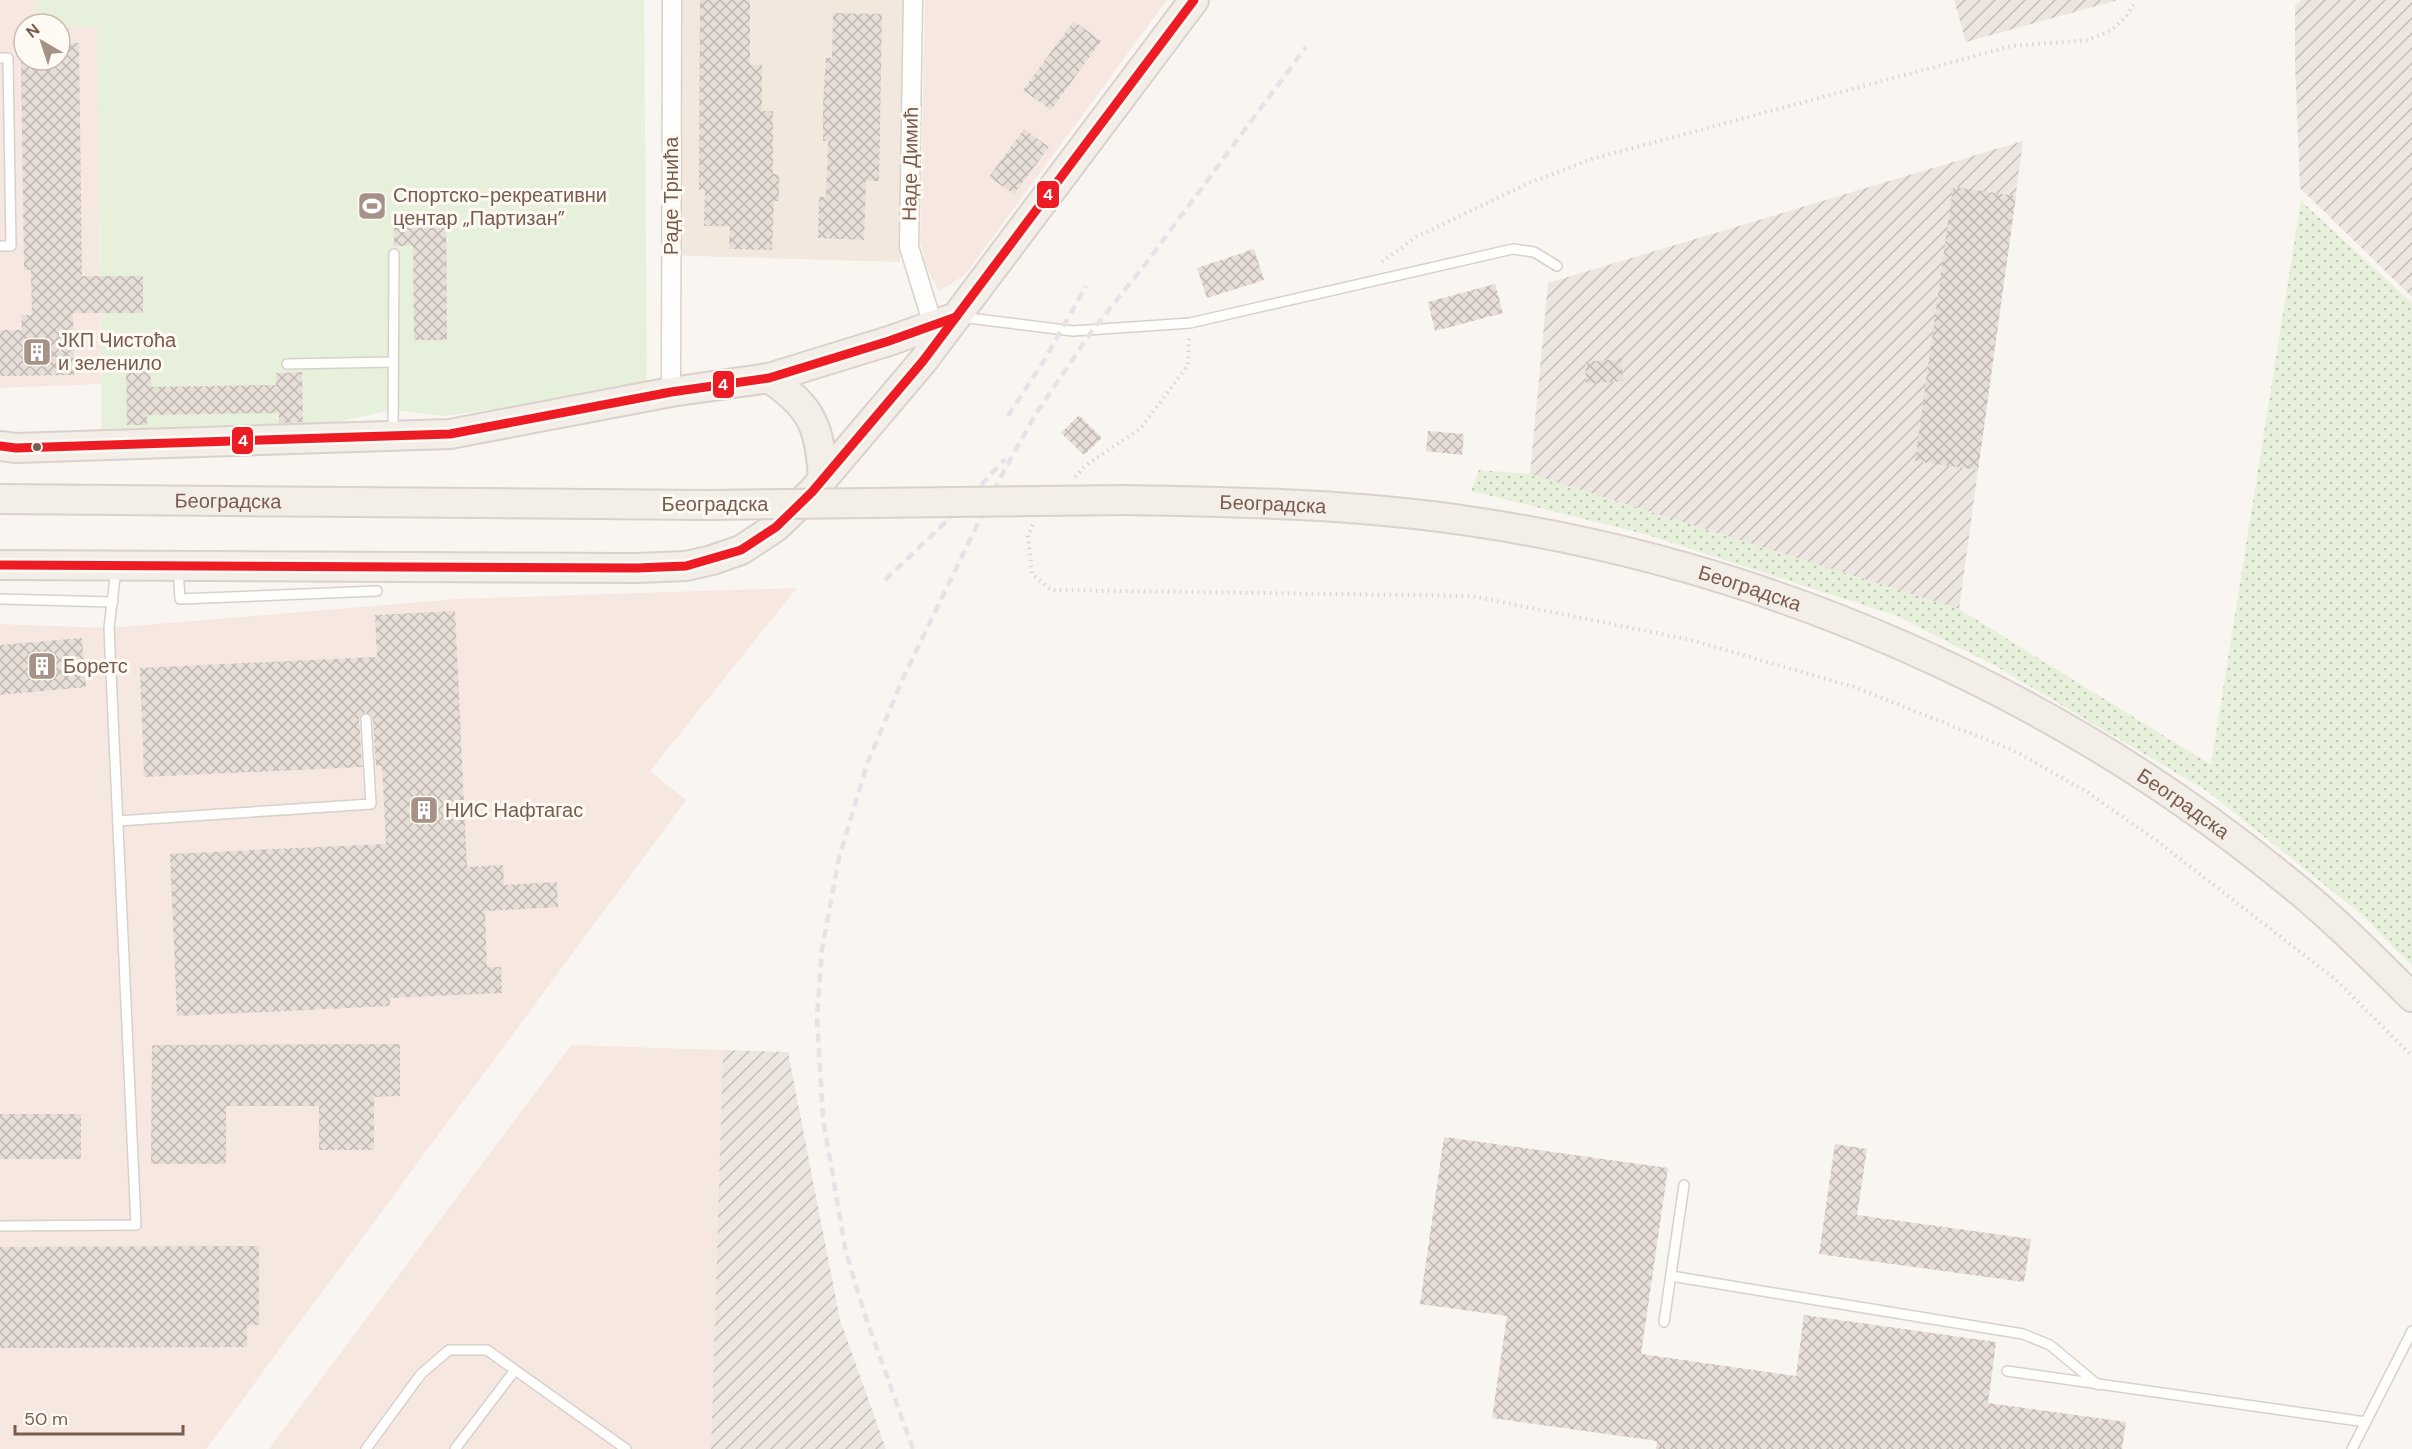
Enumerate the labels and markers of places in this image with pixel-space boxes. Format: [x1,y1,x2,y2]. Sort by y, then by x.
place label: Спортско-рекреативни центар „Партизан” [393,182,607,231]
sports icon: Спортско-рекреативни центар „Партизан” [356,190,388,222]
place label: ЈКП Чистоћа и зеленило [58,327,177,376]
building icon: ЈКП Чистоћа и зеленило [21,336,53,368]
unlabelled marker [31,441,43,453]
building icon: Боретс [26,650,58,682]
place label: Боретс [63,653,128,679]
building icon: НИС Нафтагас [408,794,440,826]
place label: НИС Нафтагас [445,797,583,823]

